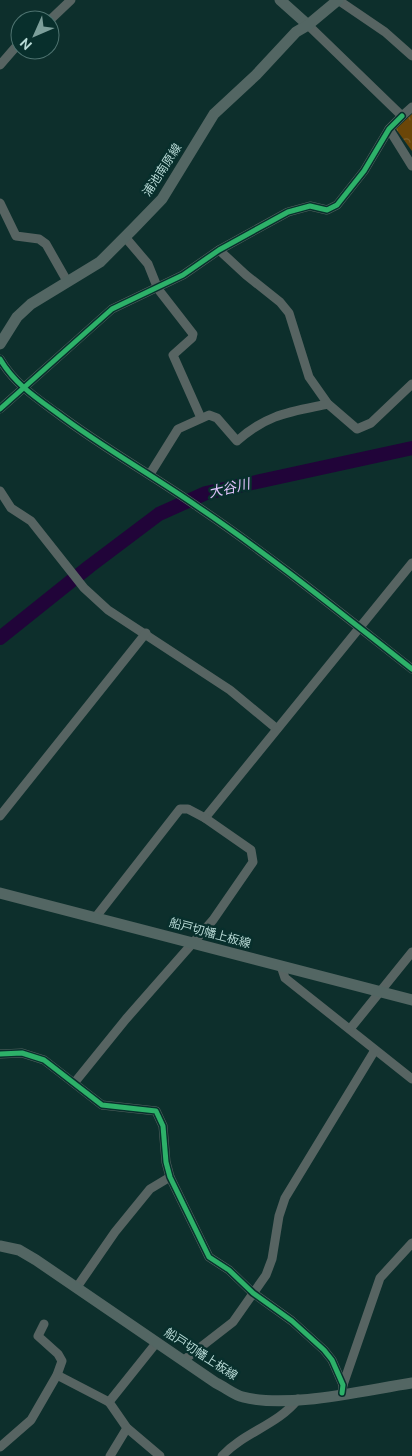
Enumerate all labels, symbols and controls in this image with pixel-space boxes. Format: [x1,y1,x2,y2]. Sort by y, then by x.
north arrow [10,10,60,60]
text: N [16,35,35,54]
street label: 浦池南原線 [140,141,183,198]
water label: 大谷川 [207,475,253,501]
street label: 船戸切幡上板線 [168,915,252,950]
street label: 船戸切幡上板線 [163,1325,240,1382]

